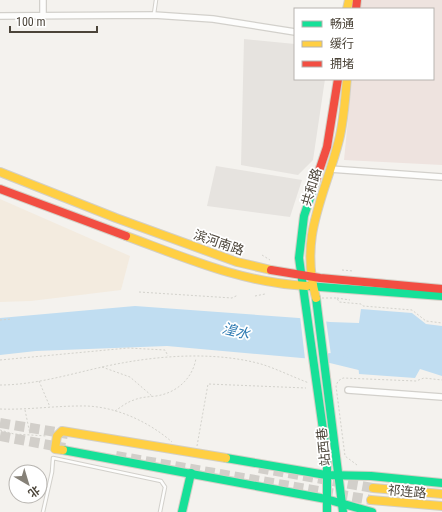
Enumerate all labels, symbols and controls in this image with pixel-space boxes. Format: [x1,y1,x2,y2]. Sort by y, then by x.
scale bar [10,8,97,34]
legend [294,8,434,80]
text: 100 m [16,15,46,29]
text: 畅通 [330,17,354,31]
text: 缓行 [330,37,354,51]
text: 拥堵 [330,57,354,71]
street label: 共和路 [299,166,324,208]
street label: 滨河南路 [192,227,246,258]
water label: 湟水 [220,320,252,342]
street label: 站西巷 [314,427,333,467]
north arrow [8,464,48,504]
street label: 祁连路 [387,482,427,501]
text: 北 [26,483,42,500]

